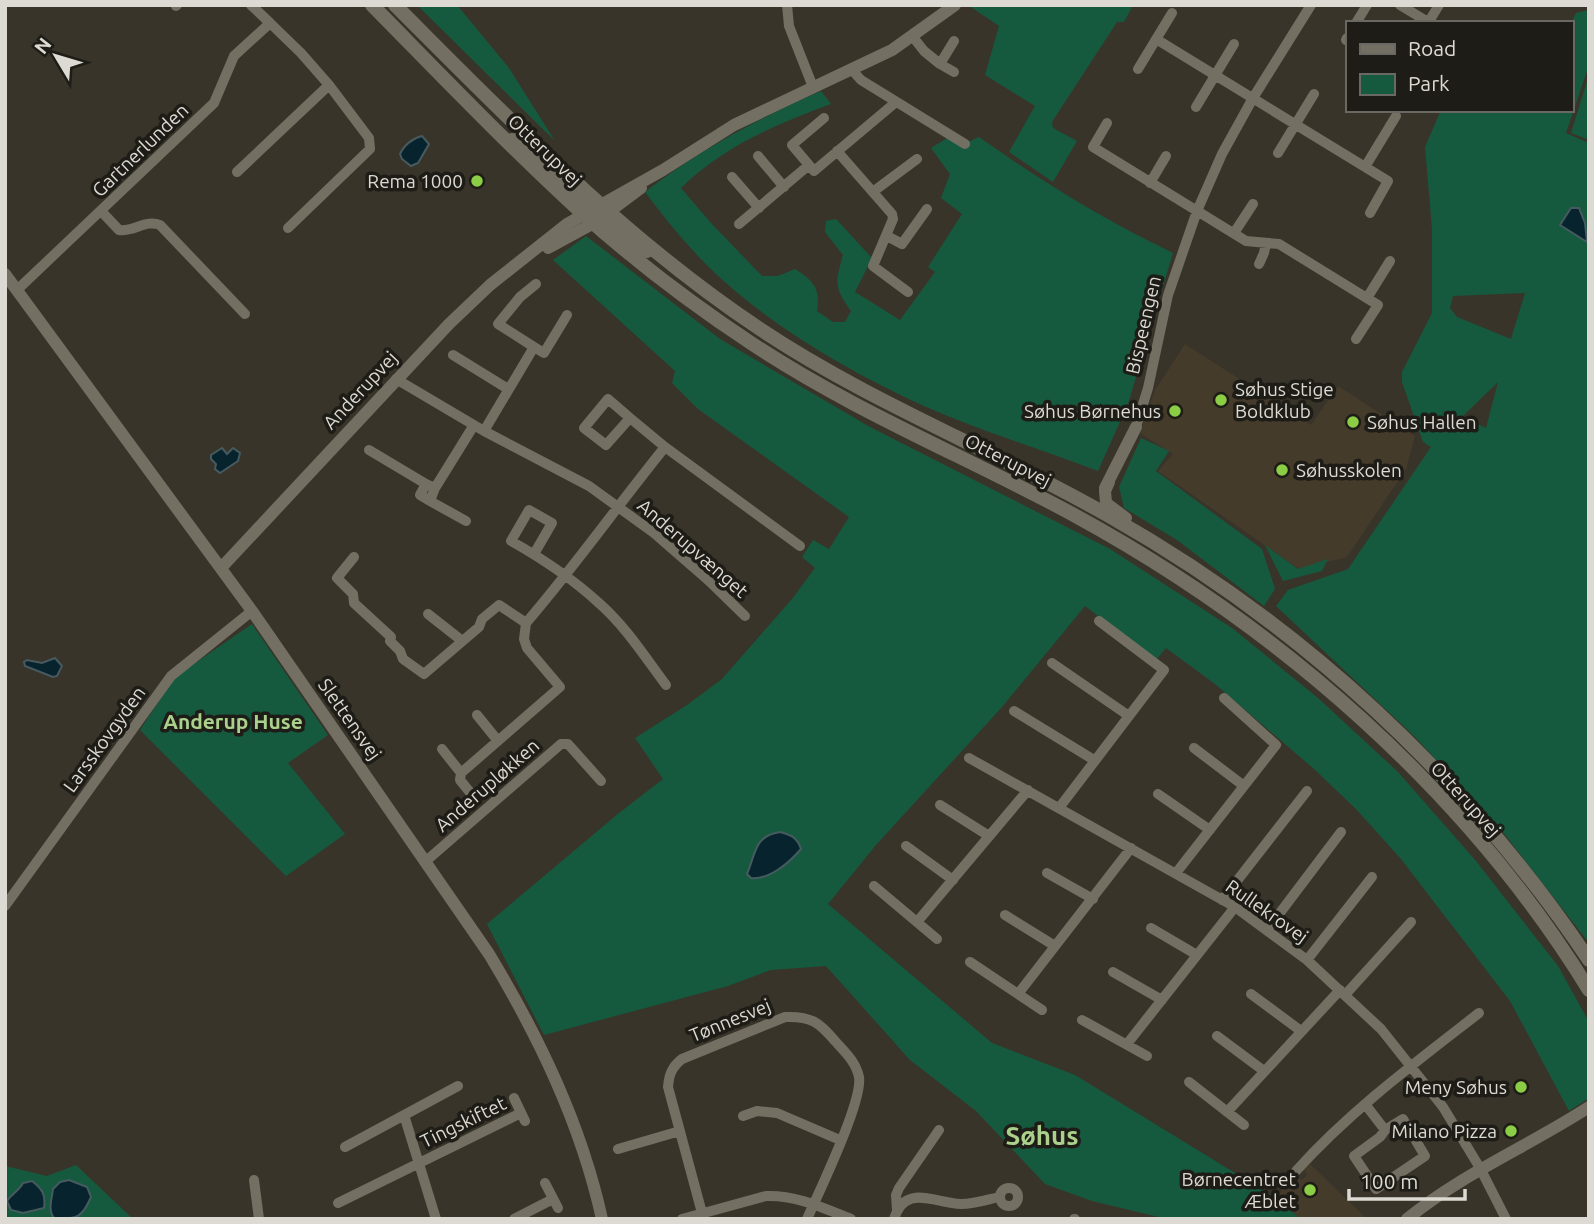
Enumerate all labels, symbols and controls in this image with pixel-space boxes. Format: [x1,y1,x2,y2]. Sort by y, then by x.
north arrow [21,21,91,91]
legend [1346,21,1573,112]
text: N [30,33,56,58]
text: Road [1408,36,1456,60]
text: Park [1408,71,1450,95]
street label: Gartnerlunden [88,99,192,201]
street label: Otterupvej [504,110,586,190]
place label: Rema 1000 [367,170,463,192]
marker: Rema 1000 [469,173,485,189]
street label: Bispeengen [1121,274,1165,376]
street label: Anderupvej [318,347,402,433]
place label: Søhus Stige Boldklub [1235,378,1334,422]
marker: Søhus Stige Boldklub [1213,392,1229,408]
place label: Søhus Børnehus [1024,400,1161,422]
marker: Søhus Børnehus [1167,403,1183,419]
place label: Søhus Hallen [1367,411,1477,433]
marker: Søhus Hallen [1345,414,1361,430]
street label: Otterupvej [961,429,1055,491]
place label: Søhusskolen [1296,459,1402,481]
marker: Søhusskolen [1274,462,1290,478]
street label: Anderupvænget [633,494,753,602]
street label: Slettensvej [314,674,386,764]
street label: Larsskovgyden [58,682,150,796]
district label: Anderup Huse [163,709,303,733]
street label: Anderupløkken [431,734,543,836]
street label: Otterupvej [1427,757,1505,841]
street label: Rullekrovej [1222,875,1312,947]
street label: Tønnesvej [686,994,774,1046]
place label: Meny Søhus [1405,1076,1507,1098]
marker: Meny Søhus [1513,1079,1529,1095]
street label: Tingskiftet [417,1092,510,1152]
place label: Milano Pizza [1392,1120,1497,1142]
district label: Søhus [1005,1121,1079,1150]
marker: Milano Pizza [1503,1123,1519,1139]
scale bar [1349,1158,1464,1202]
place label: Børnecentret Æblet [1182,1168,1297,1212]
text: 100 m [1360,1169,1418,1193]
marker: Børnecentret Æblet [1302,1182,1318,1198]

